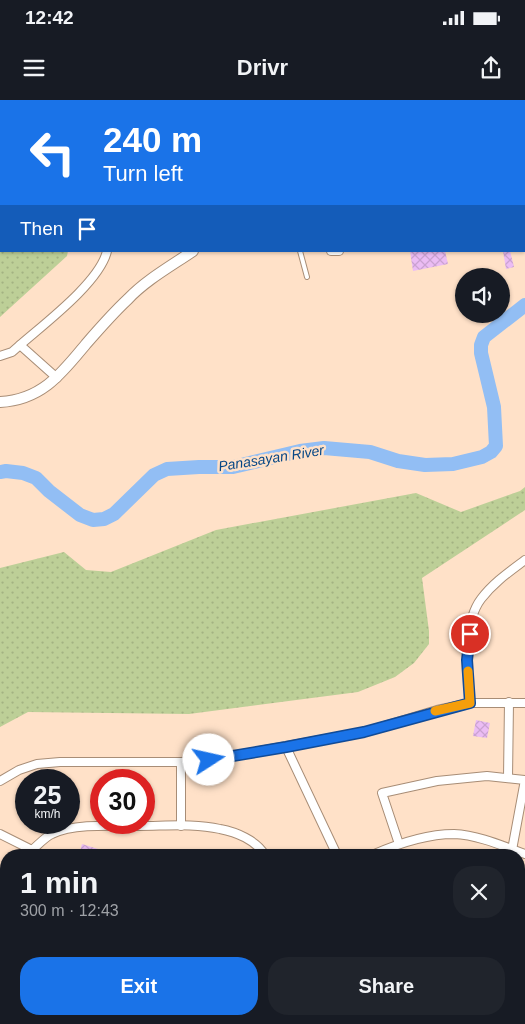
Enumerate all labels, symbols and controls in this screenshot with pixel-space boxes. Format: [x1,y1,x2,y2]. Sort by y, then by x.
text: 12:42 [25,7,74,28]
icon: menu [20,54,48,82]
icon: share [477,54,505,82]
text: Drivr [237,55,288,80]
icon: left [20,120,85,185]
text: 240 m [103,120,202,159]
text: Turn left [103,161,183,186]
icon: arrive [73,215,101,243]
text: Then [20,218,63,239]
map controls [455,268,510,323]
button: sound [455,268,510,323]
water label: Panasayan River [217,442,326,474]
pin [449,613,491,655]
icon: arrive [456,620,484,648]
position arrow [182,733,234,785]
speed limit sign: 30 [90,769,155,834]
text: 25 [34,781,61,809]
text: km/h [34,807,61,821]
text: 1 min [20,866,98,899]
button: close [453,866,505,918]
text: 300 m · 12:43 [20,902,119,919]
button: Exit [20,957,258,1015]
button: Share [268,957,505,1015]

